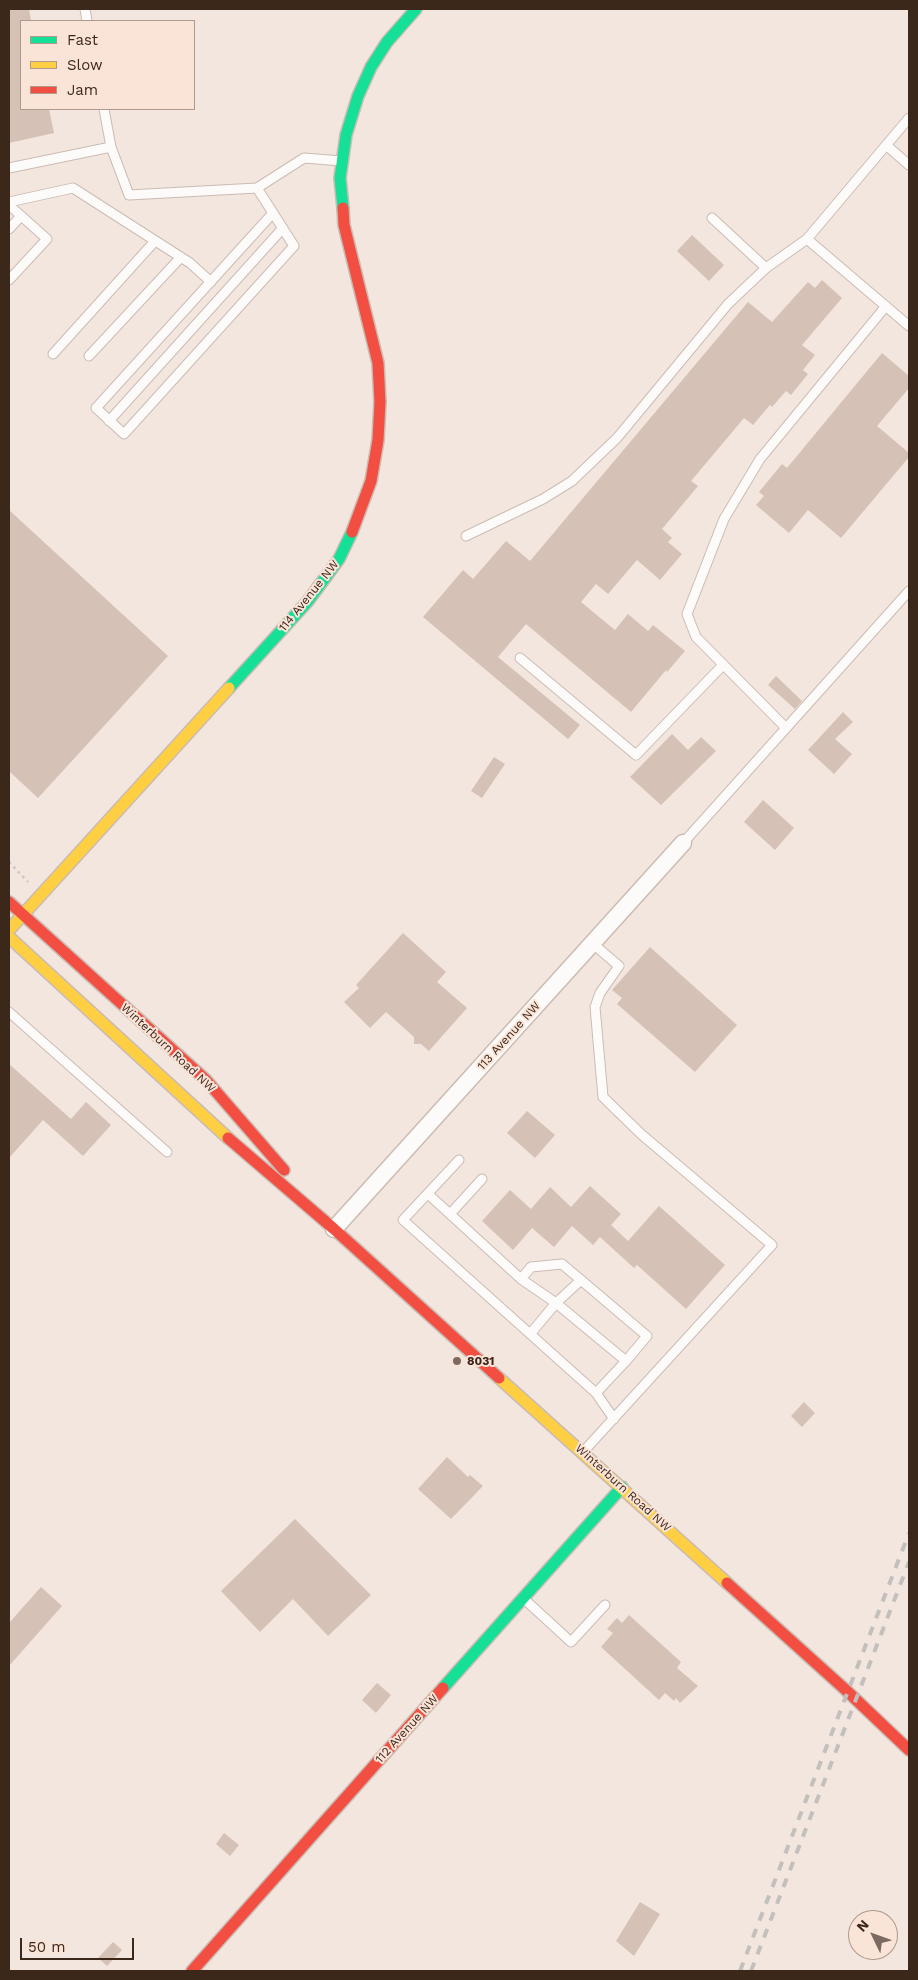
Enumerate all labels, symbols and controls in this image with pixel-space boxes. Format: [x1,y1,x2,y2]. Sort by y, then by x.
legend [20,20,195,110]
text: Fast [67,31,98,49]
text: Slow [67,56,103,74]
text: Jam [67,81,98,99]
street label: 114 Avenue NW [276,557,342,635]
street label: 113 Avenue NW [474,999,544,1073]
street label: Winterburn Road NW [118,1000,218,1096]
place label: 8031 [467,1354,494,1368]
marker: 8031 [451,1355,463,1367]
street label: Winterburn Road NW [572,1441,674,1535]
street label: 112 Avenue NW [372,1692,442,1766]
north arrow [848,1910,898,1960]
text: N [853,1916,872,1935]
scale bar [22,1928,136,1960]
text: 50 m [28,1938,65,1956]

